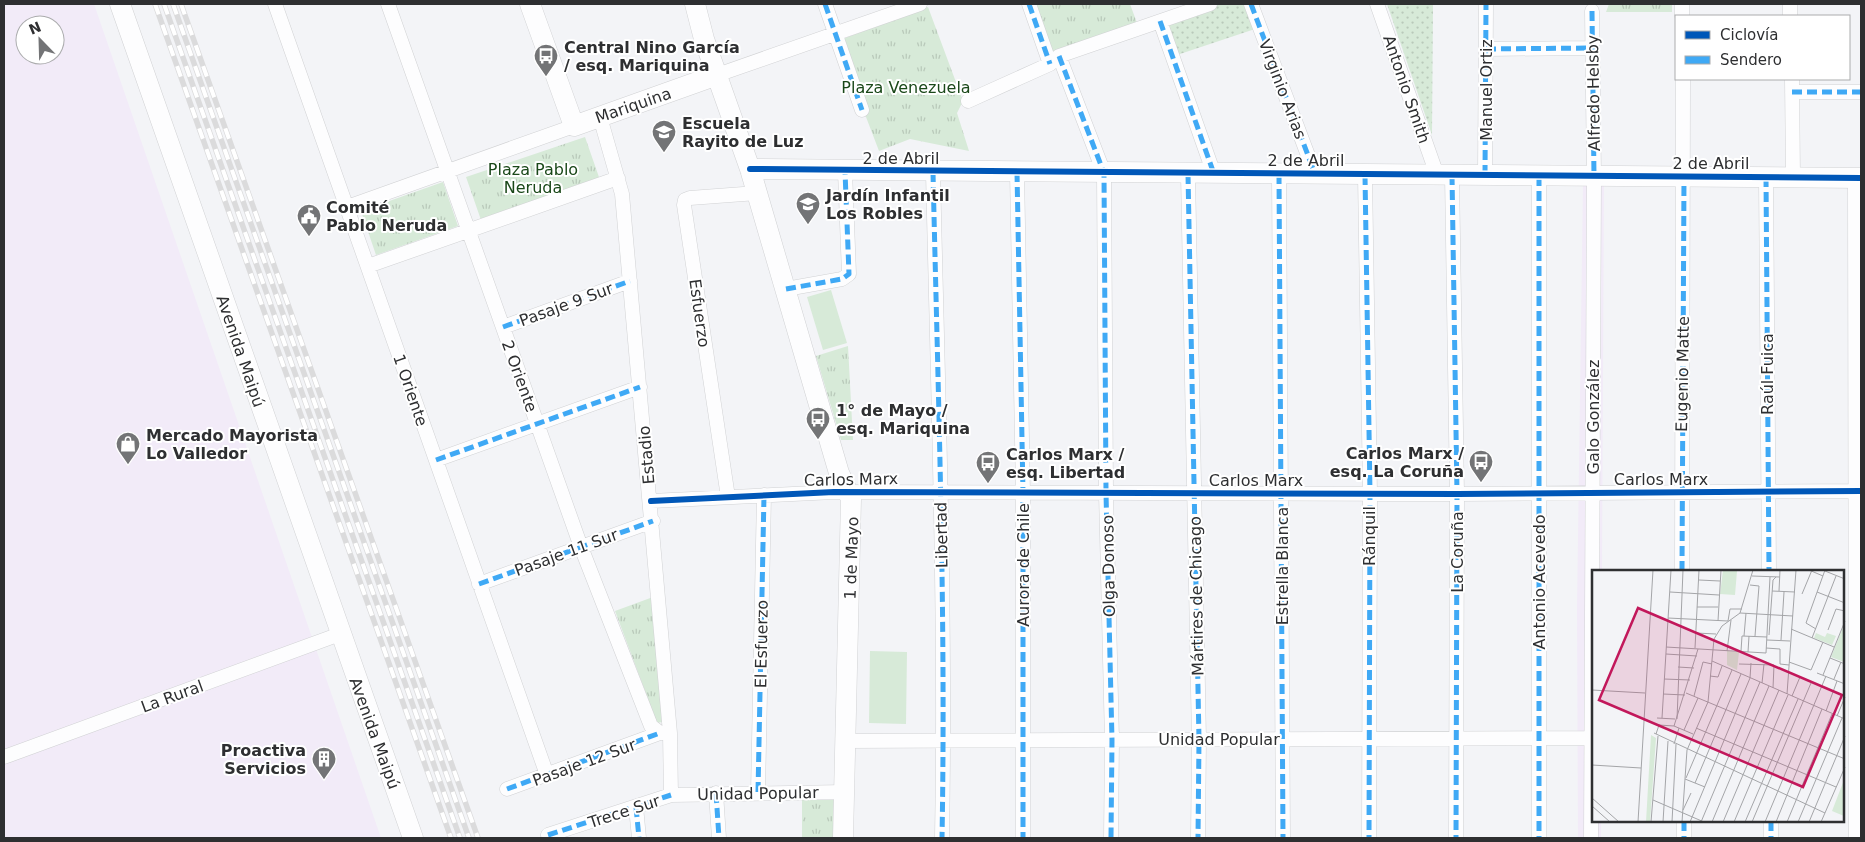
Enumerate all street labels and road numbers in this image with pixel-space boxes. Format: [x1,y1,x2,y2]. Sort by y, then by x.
street label: Antonio Smith [1379,33,1434,146]
street label: Alfredo Helsby [1583,35,1604,151]
street label: Virginio Arias [1255,37,1310,142]
street label: Manuel Ortiz [1477,39,1496,141]
street label: Mariquina [593,84,674,127]
street label: 2 de Abril [863,149,939,168]
street label: 2 de Abril [1268,151,1344,170]
street label: 2 de Abril [1673,154,1749,173]
street label: Esfuerzo [685,278,714,348]
street label: Pasaje 9 Sur [517,279,616,330]
street label: Avenida Maipú [212,293,269,410]
street label: Eugenio Matte [1672,316,1693,432]
street label: Raúl Fuica [1758,333,1777,415]
street label: 2 Oriente [498,338,541,415]
street label: 1 Oriente [389,352,432,429]
street label: Galo González [1584,360,1603,474]
street label: Estadio [634,425,659,485]
street label: Carlos Marx [804,469,898,490]
street label: Carlos Marx [1614,470,1708,489]
street label: Carlos Marx [1209,471,1303,490]
street label: Libertad [931,502,952,568]
street label: Aurora de Chile [1014,503,1033,627]
street label: Ránquil [1360,506,1379,566]
street label: Estrella Blanca [1273,507,1292,625]
street label: La Coruña [1448,511,1467,593]
street label: Antonio Acevedo [1530,514,1549,650]
street label: Olga Donoso [1098,515,1119,617]
street label: 1 de Mayo [841,516,862,600]
street label: Mártires de Chicago [1186,516,1207,676]
street label: Pasaje 11 Sur [512,525,621,580]
street label: El Esfuerzo [751,600,772,688]
street label: Avenida Maipú [346,675,404,792]
street label: La Rural [138,676,206,717]
street label: Unidad Popular [1158,730,1280,749]
street label: Pasaje 12 Sur [530,735,639,790]
street label: Unidad Popular [697,783,819,804]
street label: Trece Sur [585,791,663,832]

